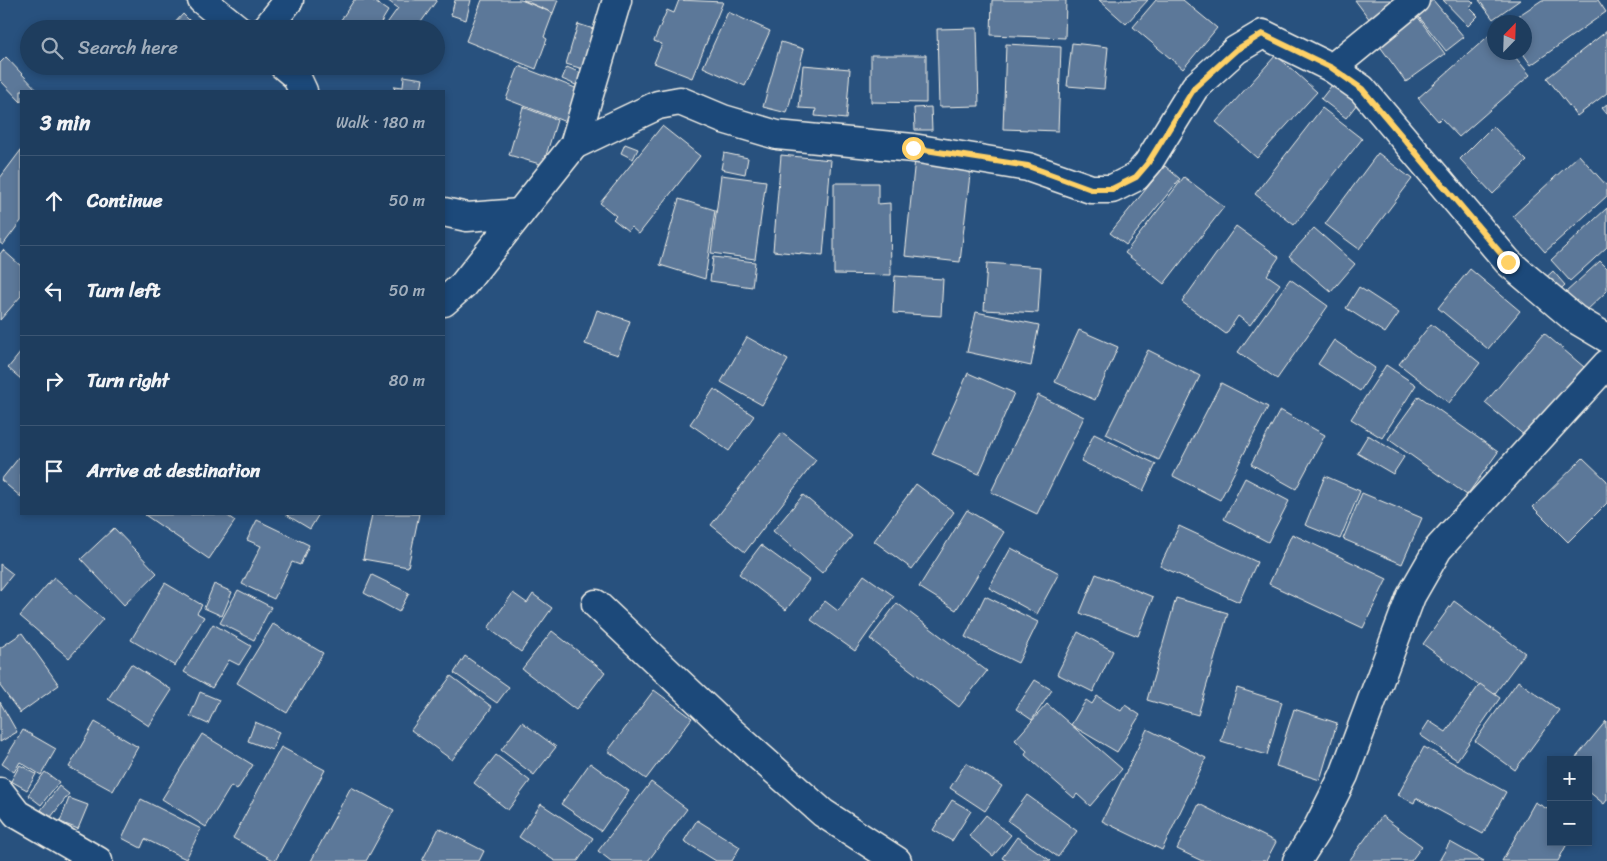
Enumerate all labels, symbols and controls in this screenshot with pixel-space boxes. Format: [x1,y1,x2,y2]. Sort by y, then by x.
north arrow [1487,15,1532,60]
search box [20,20,445,75]
text: Search here [78,31,178,64]
icon: search [38,34,66,62]
text: 3 min [40,104,90,142]
text: Walk · 180 m [336,108,425,137]
route start [902,137,925,160]
text: Continue [87,184,163,217]
text: 50 m [389,186,425,215]
icon: ahead [40,187,68,215]
route end [1497,251,1520,274]
text: Turn left [87,274,160,307]
text: 50 m [389,276,425,305]
icon: left [40,277,68,305]
text: Turn right [87,364,169,397]
text: 80 m [389,366,425,395]
icon: right [40,367,68,395]
text: Arrive at destination [87,454,260,487]
icon: arrive [40,457,68,485]
map controls [1547,756,1592,846]
button: + [1547,756,1592,801]
button: − [1547,801,1592,846]

